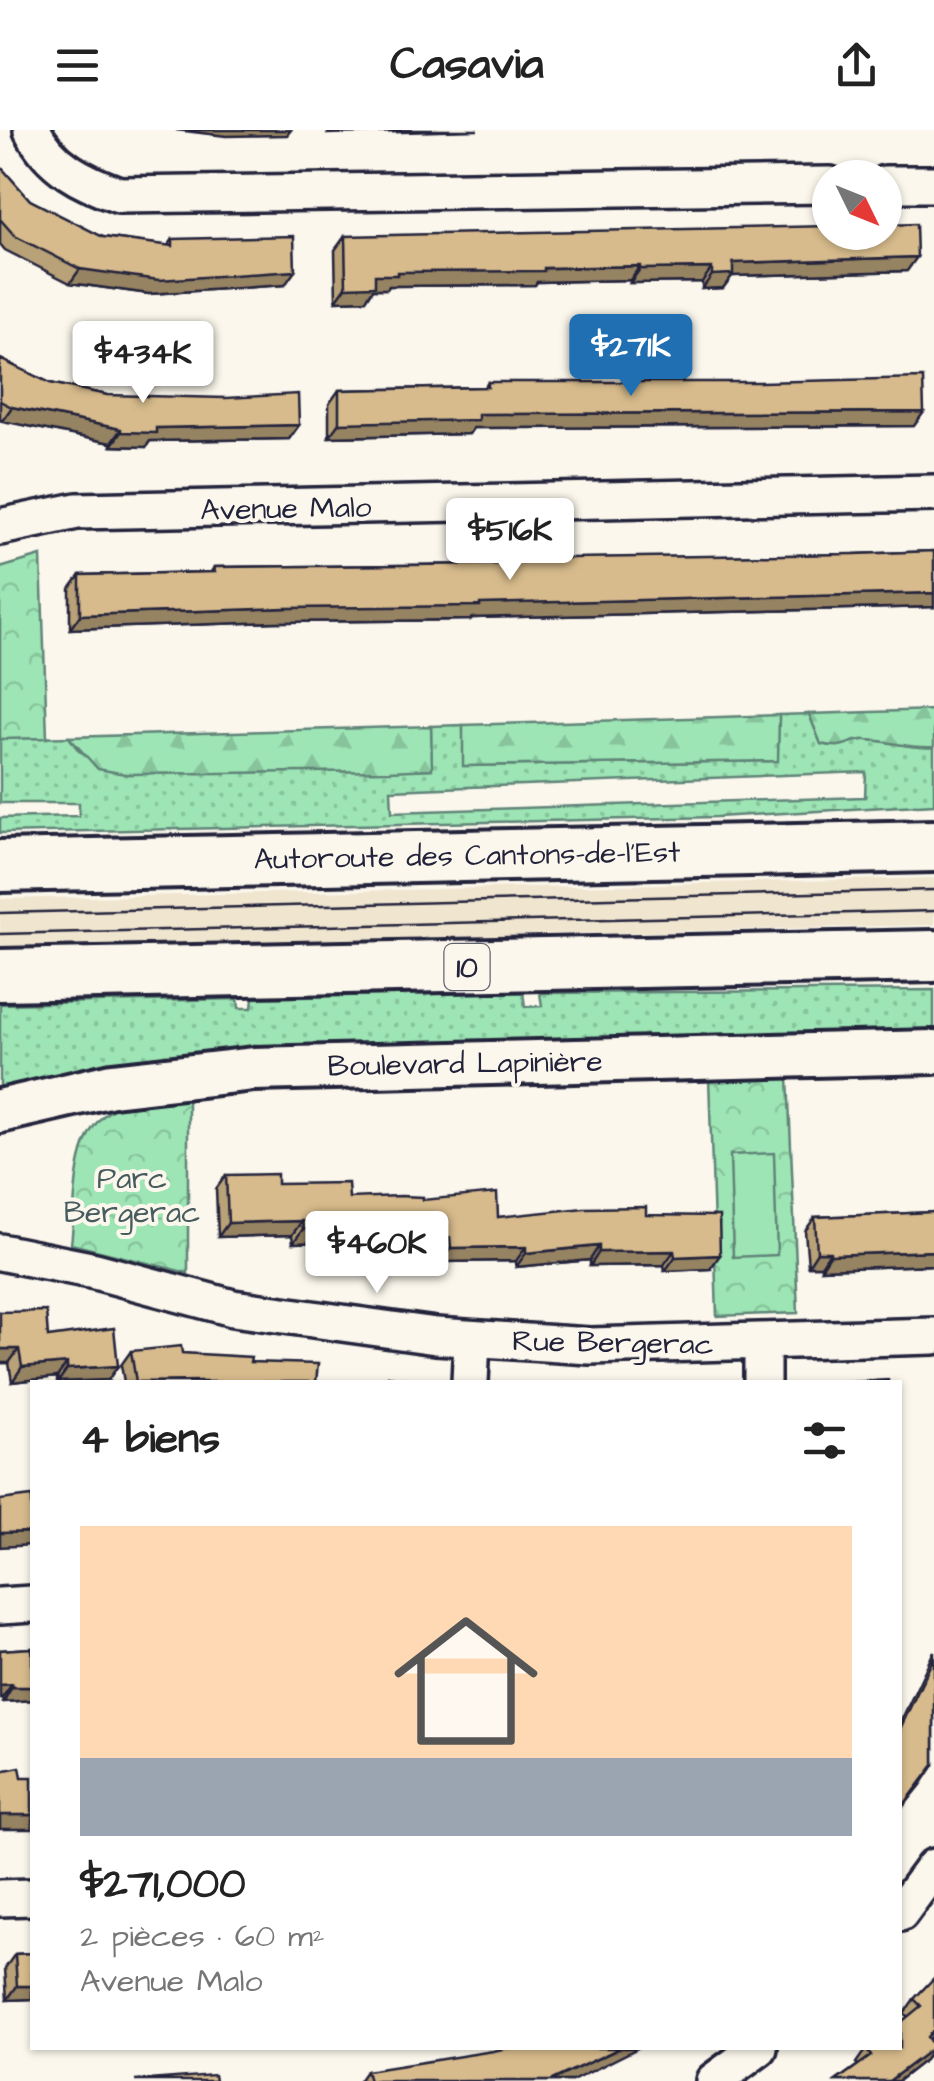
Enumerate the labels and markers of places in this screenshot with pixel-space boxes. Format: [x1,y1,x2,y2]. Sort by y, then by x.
pin: $271K [561,314,701,399]
pin: $434K [73,321,213,406]
pin: $516K [440,498,580,583]
pin: $460K [307,1211,447,1296]

